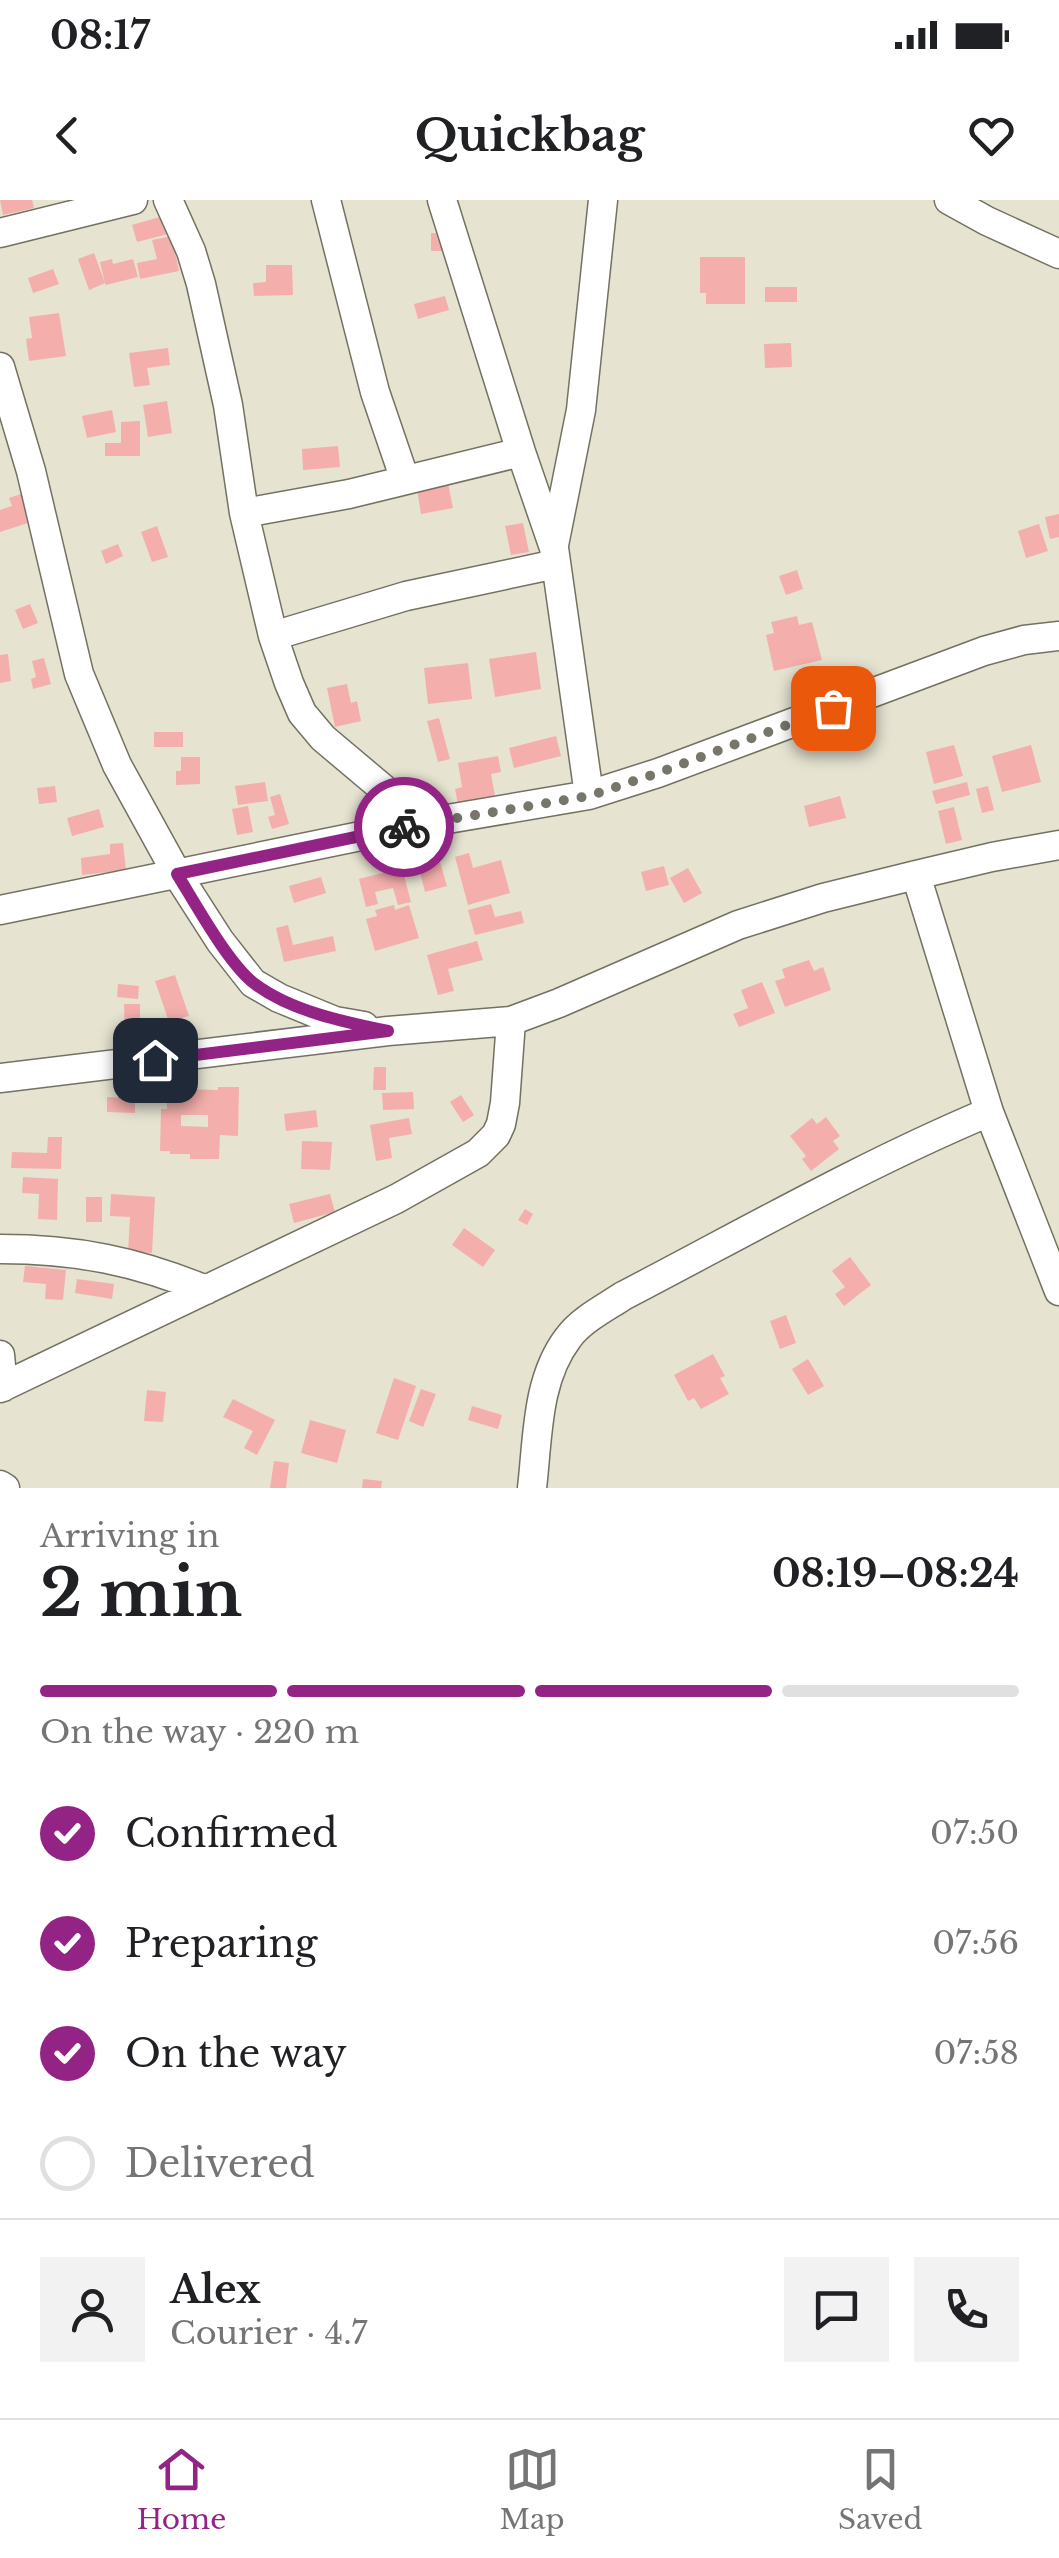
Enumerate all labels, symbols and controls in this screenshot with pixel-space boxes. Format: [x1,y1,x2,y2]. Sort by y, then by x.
text: 08:17 [50,12,150,59]
text: Quickbag [415,107,644,163]
icon: back [40,108,95,163]
icon: heart [964,108,1019,163]
pin [791,666,876,751]
icon: bag [806,681,861,736]
courier [354,777,454,877]
icon: bike [377,800,432,855]
pin [113,1018,198,1103]
icon: home [128,1033,183,1088]
text: Arriving in [40,1516,219,1556]
text: 08:19–08:24 [772,1550,1019,1597]
text: 2 min [40,1553,242,1634]
text: On the way · 220 m [40,1712,359,1752]
icon: check [40,1806,95,1861]
text: Confirmed [125,1810,338,1857]
text: 07:50 [930,1813,1019,1853]
icon: check [40,1916,95,1971]
text: Preparing [125,1920,317,1967]
text: 07:56 [932,1923,1019,1963]
icon: check [40,2026,95,2081]
text: On the way [125,2030,347,2077]
text: 07:58 [933,2033,1019,2073]
text: Delivered [125,2140,315,2187]
button: person [40,2257,145,2362]
button: chat [784,2257,889,2362]
button: phone [914,2257,1019,2362]
text: Alex [170,2266,261,2313]
text: Courier · 4.7 [170,2313,367,2353]
tab: Home [137,2442,226,2537]
tab: Map [500,2442,565,2537]
tab: Saved [838,2442,922,2537]

